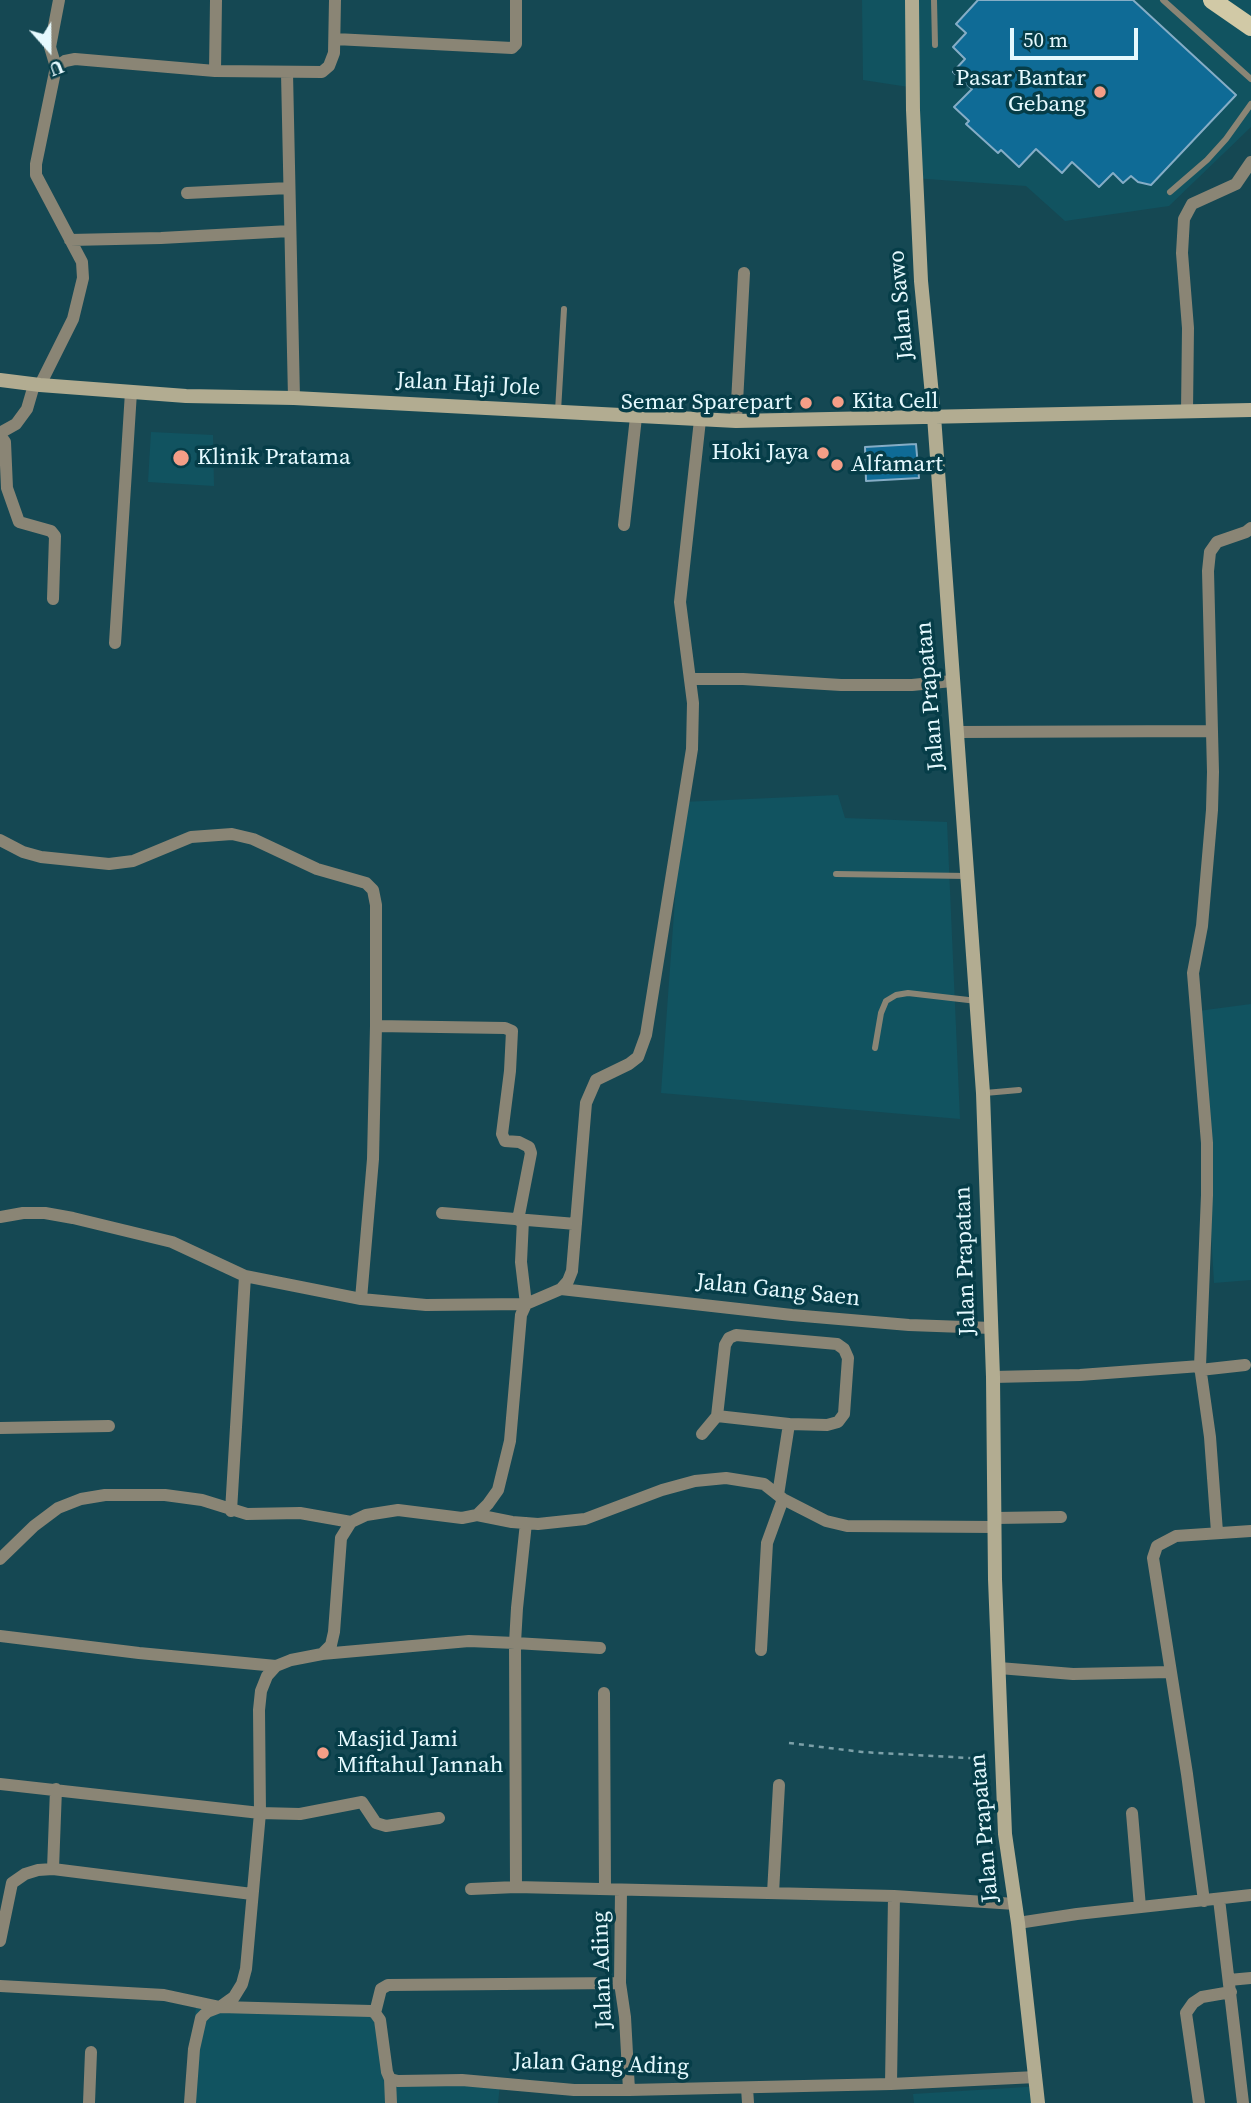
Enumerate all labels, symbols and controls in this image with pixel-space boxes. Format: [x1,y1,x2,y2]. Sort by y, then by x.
north arrow [14,14,84,84]
scale bar [1013,14,1141,58]
text: 50 m [1023,25,1068,54]
text: U [45,54,68,83]
place label: Pasar Bantar Gebang [955,65,1086,119]
marker: Pasar Bantar Gebang [1092,84,1108,100]
street label: Jalan Sawo [883,249,921,361]
street label: Jalan Haji Jole [395,367,541,403]
place label: Kita Cell [852,388,938,416]
place label: Semar Sparepart [621,389,792,417]
marker: Kita Cell [830,394,846,410]
marker: Semar Sparepart [798,395,814,411]
place label: Hoki Jaya [712,439,809,467]
place label: Klinik Pratama [197,444,351,472]
marker: Hoki Jaya [815,445,831,461]
marker: Klinik Pratama [171,448,191,468]
place label: Alfamart [851,451,943,479]
marker: Alfamart [829,457,845,473]
street label: Jalan Prapatan [911,620,951,772]
street label: Jalan Prapatan [950,1186,982,1336]
street label: Jalan Gang Saen [695,1269,861,1313]
place label: Masjid Jami Miftahul Jannah [337,1726,503,1780]
marker: Masjid Jami Miftahul Jannah [315,1745,331,1761]
street label: Jalan Prapatan [965,1752,1005,1904]
street label: Jalan Ading [587,1911,619,2029]
street label: Jalan Gang Ading [512,2048,690,2082]

